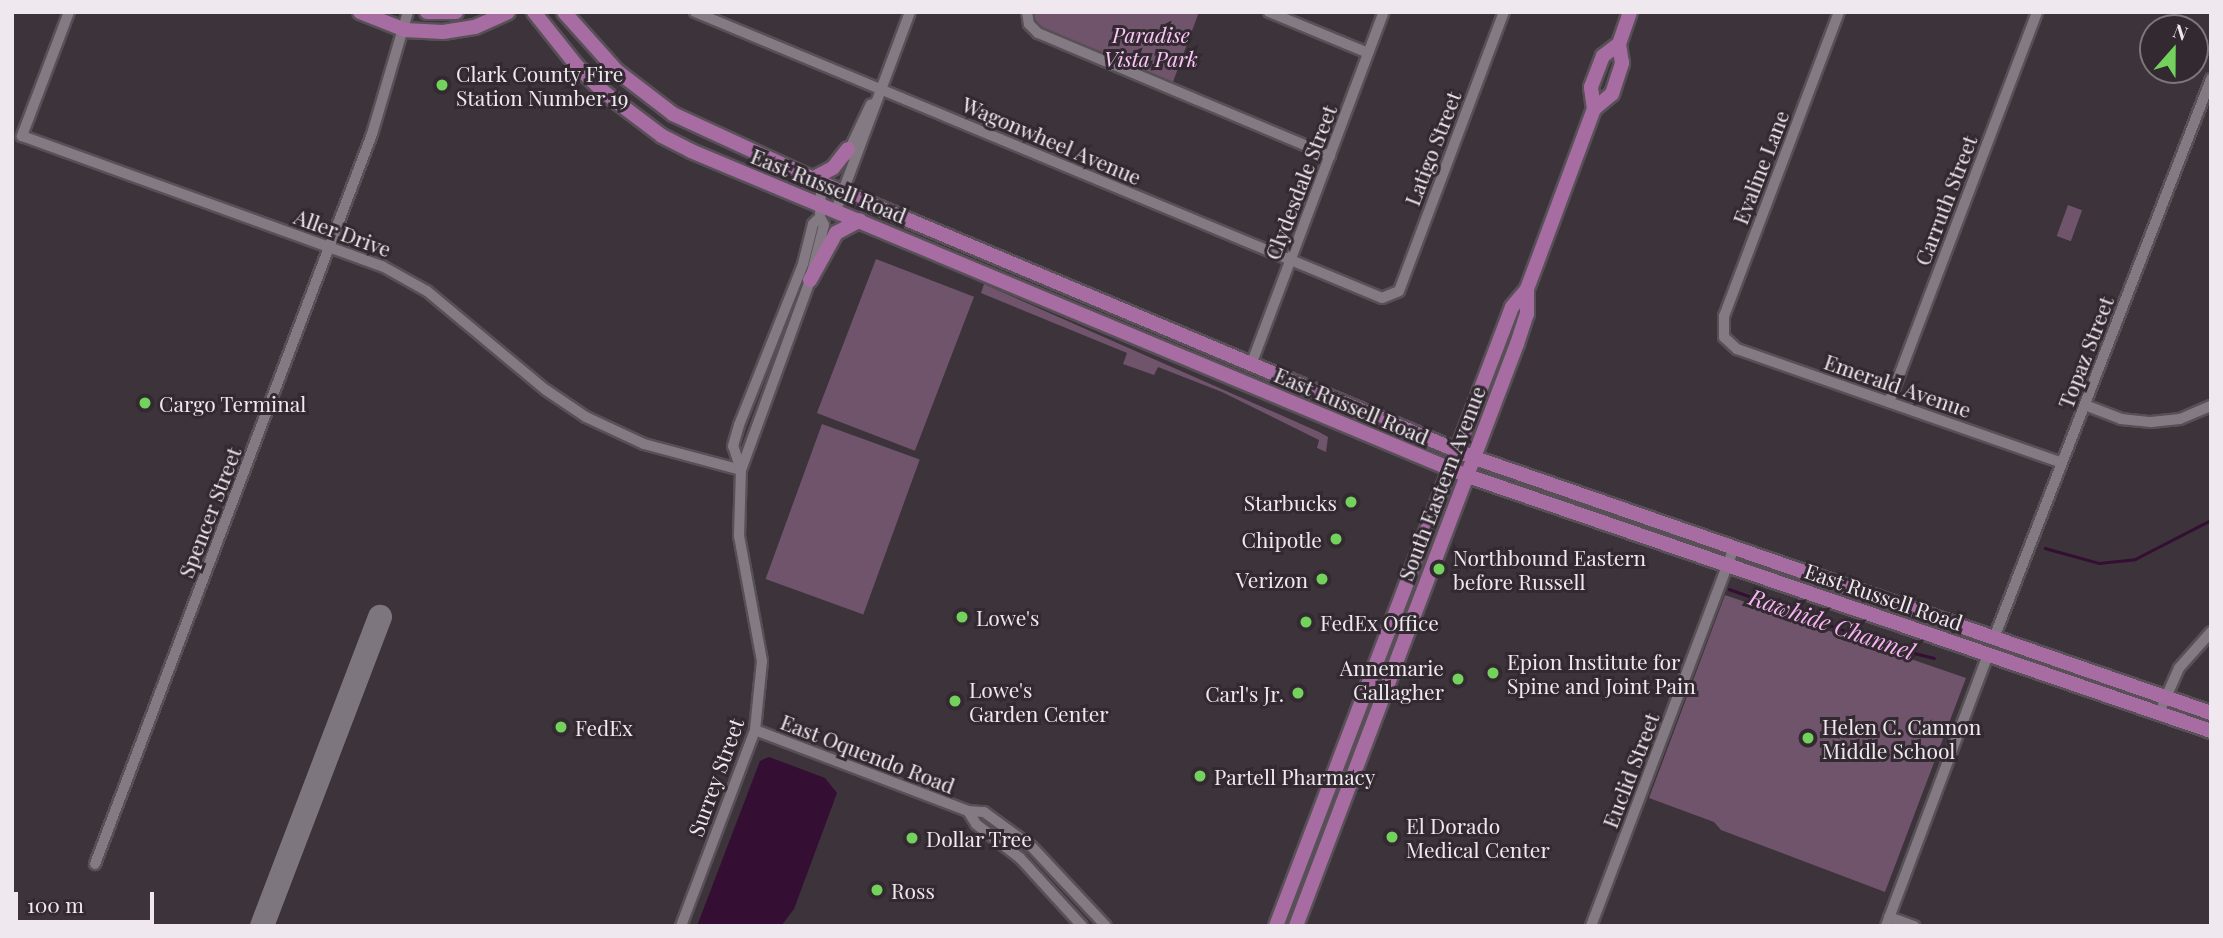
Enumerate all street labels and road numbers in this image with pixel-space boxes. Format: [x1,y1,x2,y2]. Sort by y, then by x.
street label: Latigo Street [1399,87,1465,209]
street label: Wagonwheel Avenue [958,91,1146,189]
street label: Clydesdale Street [1259,101,1341,263]
street label: Evaline Lane [1727,107,1793,227]
street label: Carruth Street [1909,131,1981,269]
street label: East Russell Road [748,142,910,228]
street label: Aller Drive [291,203,395,261]
street label: Topaz Street [2052,292,2118,412]
street label: Emerald Avenue [1821,348,1975,422]
street label: East Russell Road [1271,361,1433,449]
street label: South Eastern Avenue [1392,382,1490,584]
street label: Spencer Street [172,443,246,581]
street label: East Russell Road [1802,557,1966,635]
street label: East Oquendo Road [777,708,959,798]
street label: Euclid Street [1597,709,1663,831]
street label: Surrey Street [682,714,748,840]

